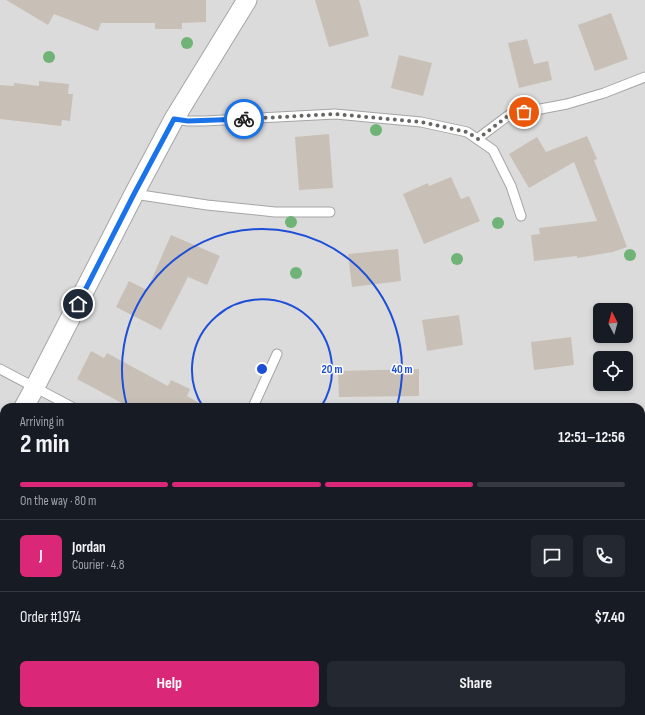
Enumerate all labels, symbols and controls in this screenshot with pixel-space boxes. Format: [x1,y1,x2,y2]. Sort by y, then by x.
pin [507,95,541,129]
courier [224,99,264,139]
icon: bag [513,101,535,123]
icon: bike [233,108,255,130]
pin [61,287,95,321]
icon: home [67,293,89,315]
north arrow [593,303,633,343]
map controls [593,303,633,391]
button: locate [593,351,633,391]
centre of rings [255,362,269,376]
text: 20 m [322,362,342,377]
text: 40 m [391,362,413,377]
text: Arriving in [20,414,64,430]
text: 12:51–12:56 [558,428,625,447]
text: 2 min [20,429,70,460]
text: On the way · 80 m [20,493,96,509]
button: chat [531,535,573,577]
button: phone [583,535,625,577]
text: Jordan [72,538,106,557]
text: J [39,546,43,565]
text: Courier · 4.8 [72,557,124,573]
text: Order #1974 [20,608,81,627]
text: $7.40 [595,608,625,627]
button: Help [20,661,319,707]
button: Share [327,661,625,707]

